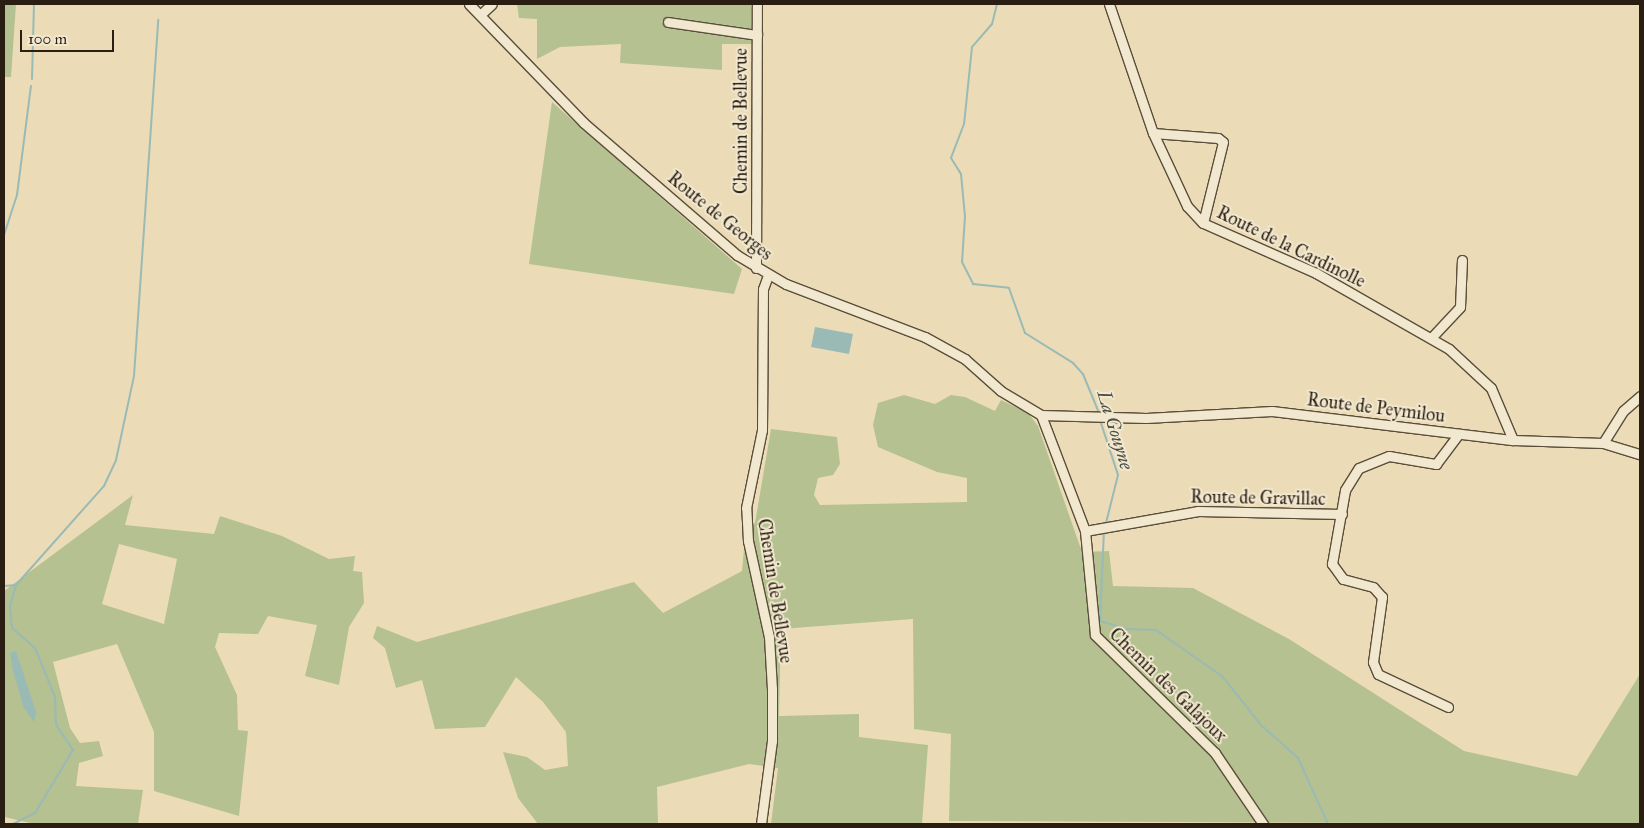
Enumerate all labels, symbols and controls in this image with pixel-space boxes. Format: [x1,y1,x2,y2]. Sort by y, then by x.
scale bar [22,20,116,52]
text: 100 m [28,30,67,48]
street label: Chemin de Bellevue [730,48,752,194]
street label: Route de Georges [663,167,777,265]
street label: Route de la Cardinolle [1213,202,1369,292]
water label: La Gouyne [1092,388,1138,472]
street label: Route de Peymilou [1306,389,1446,427]
street label: Route de Gravillac [1190,486,1326,510]
street label: Chemin de Bellevue [753,517,797,665]
street label: Chemin des Galajoux [1105,623,1231,747]

